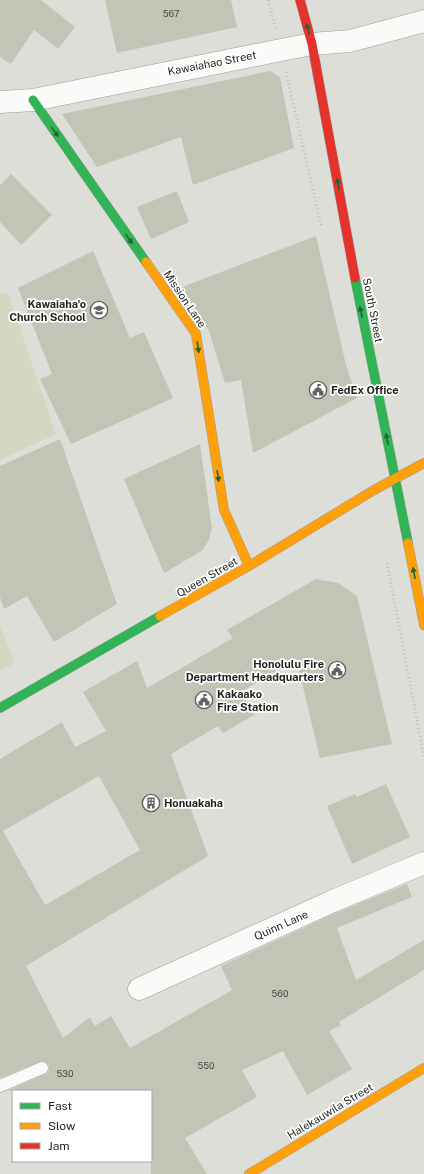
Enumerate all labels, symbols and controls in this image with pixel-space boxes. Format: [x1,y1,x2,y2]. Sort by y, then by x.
house number: 567 [163,8,179,19]
one-way arrow [305,23,311,35]
street label: Kawaiahao Street [167,49,257,77]
one-way arrow [51,127,59,137]
one-way arrow [335,178,341,190]
one-way arrow [125,233,133,244]
street label: Mission Lane [161,268,209,330]
street label: South Street [361,277,385,343]
place label: Kawaiaha'o Church School [9,298,86,323]
school or university icon: Kawaiaha'o Church School [89,300,109,320]
one-way arrow [358,306,364,318]
one-way arrow [195,341,201,354]
public building icon: FedEx Office [308,380,328,400]
place label: FedEx Office [331,384,399,396]
one-way arrow [384,433,390,446]
one-way arrow [215,470,221,482]
street label: Queen Street [174,555,240,599]
one-way arrow [410,566,416,579]
place label: Honolulu Fire Department Headquarters [186,658,324,683]
public building icon: Honolulu Fire Department Headquarters [327,660,347,680]
place label: Kakaako Fire Station [217,688,278,713]
public building icon: Kakaako Fire Station [194,690,214,710]
building icon: Honuakaha [141,793,161,813]
place label: Honuakaha [164,797,223,809]
street label: Quinn Lane [252,908,310,942]
house number: 560 [272,988,289,999]
house number: 550 [197,1060,215,1071]
house number: 530 [57,1068,74,1079]
street label: Halekauwila Street [285,1081,375,1141]
legend [12,1090,152,1162]
text: Fast [48,1099,73,1113]
text: Slow [48,1119,76,1133]
text: Jam [48,1139,70,1153]

